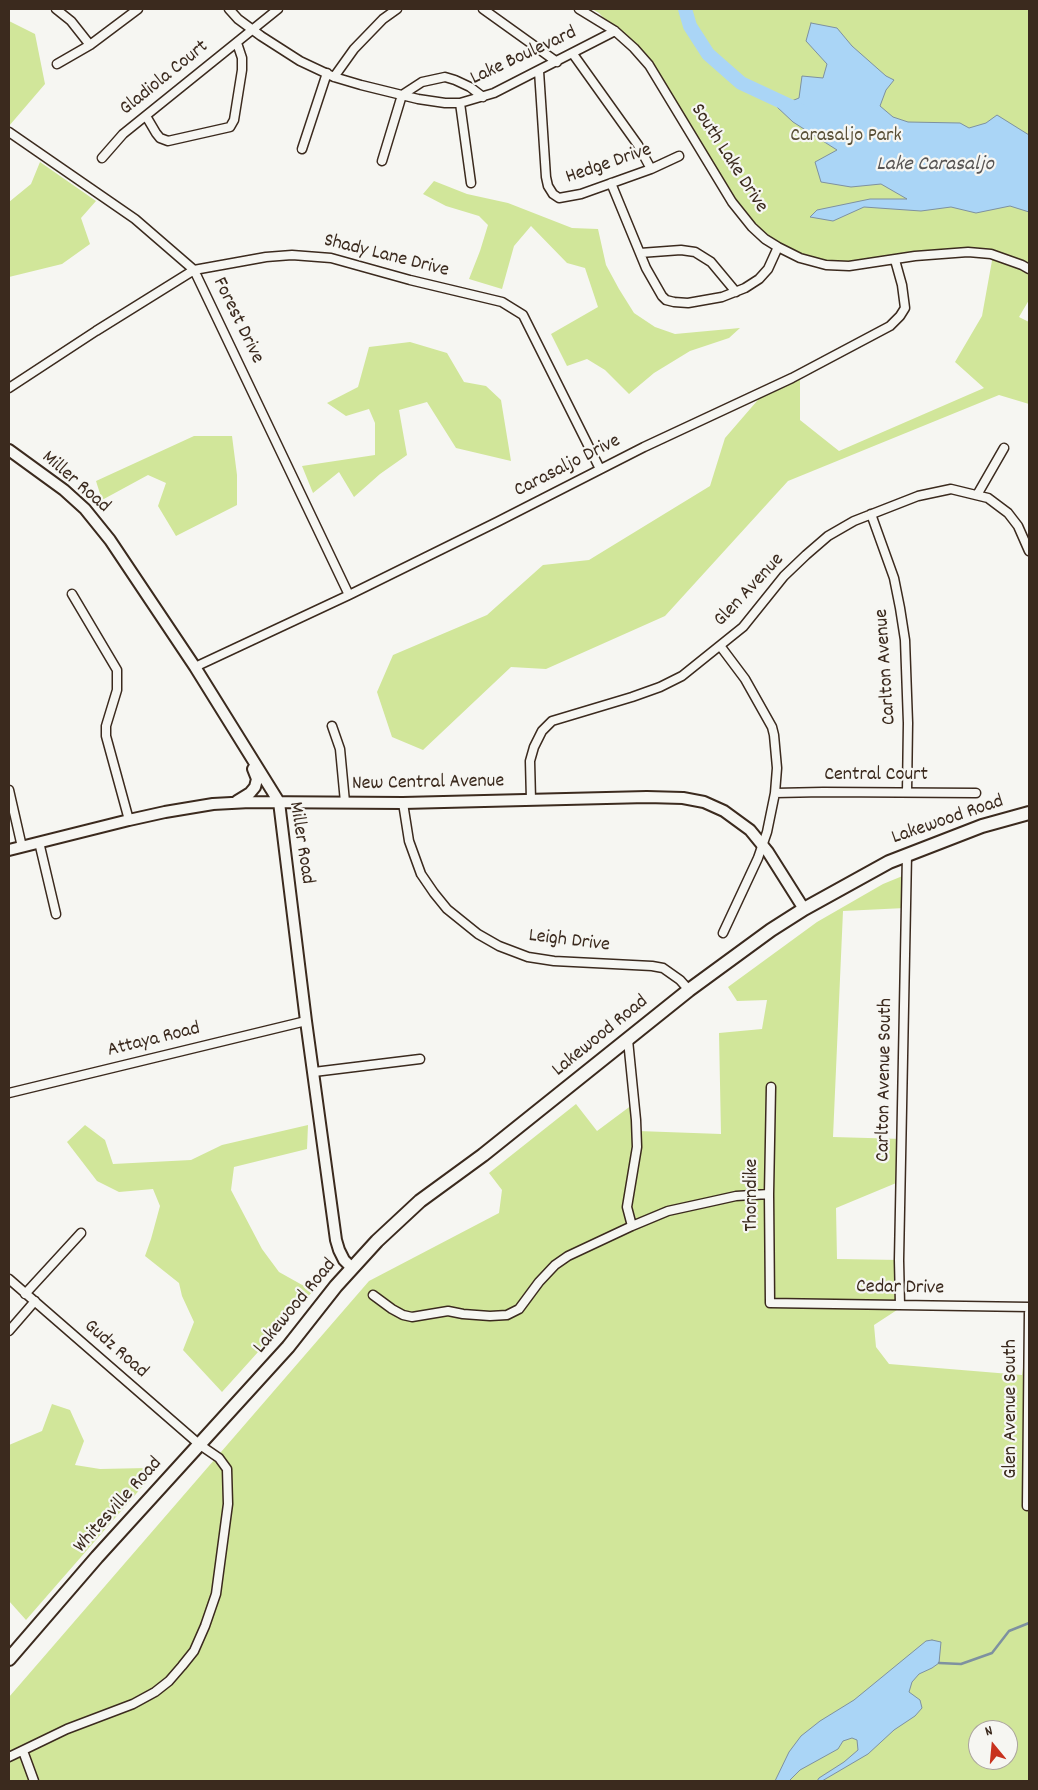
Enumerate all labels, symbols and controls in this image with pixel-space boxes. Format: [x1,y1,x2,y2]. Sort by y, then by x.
street label: Lake Boulevard [467,22,581,92]
street label: Gladiola Court [116,36,214,122]
street label: South Lake Drive [684,100,772,218]
park label: Carasaljo Park [790,125,902,149]
street label: Hedge Drive [563,139,655,191]
water label: Lake Carasaljo [876,153,994,179]
street label: Shady Lane Drive [321,230,451,284]
street label: Forest Drive [206,274,268,368]
street label: Carasaljo Drive [511,430,625,504]
street label: Miller Road [36,447,114,519]
street label: Glen Avenue [710,549,790,633]
street label: Carlton Avenue [871,608,903,726]
street label: Central Court [824,764,928,788]
street label: New Central Avenue [352,771,504,797]
street label: Lakewood Road [889,791,1007,851]
street label: Miller Road [282,800,318,886]
street label: Leigh Drive [527,925,611,959]
street label: Lakewood Road [548,991,654,1083]
street label: Carlton Avenue South [873,998,899,1162]
street label: Attaya Road [105,1018,203,1064]
street label: Thorndike [741,1159,765,1231]
street label: Lakewood Road [249,1255,343,1359]
street label: Cedar Drive [856,1276,944,1302]
street label: Gudz Road [78,1315,152,1385]
street label: Glen Avenue South [1000,1339,1024,1479]
street label: Whitesville Road [70,1453,168,1559]
north arrow [968,1720,1018,1770]
text: N [983,1721,995,1742]

